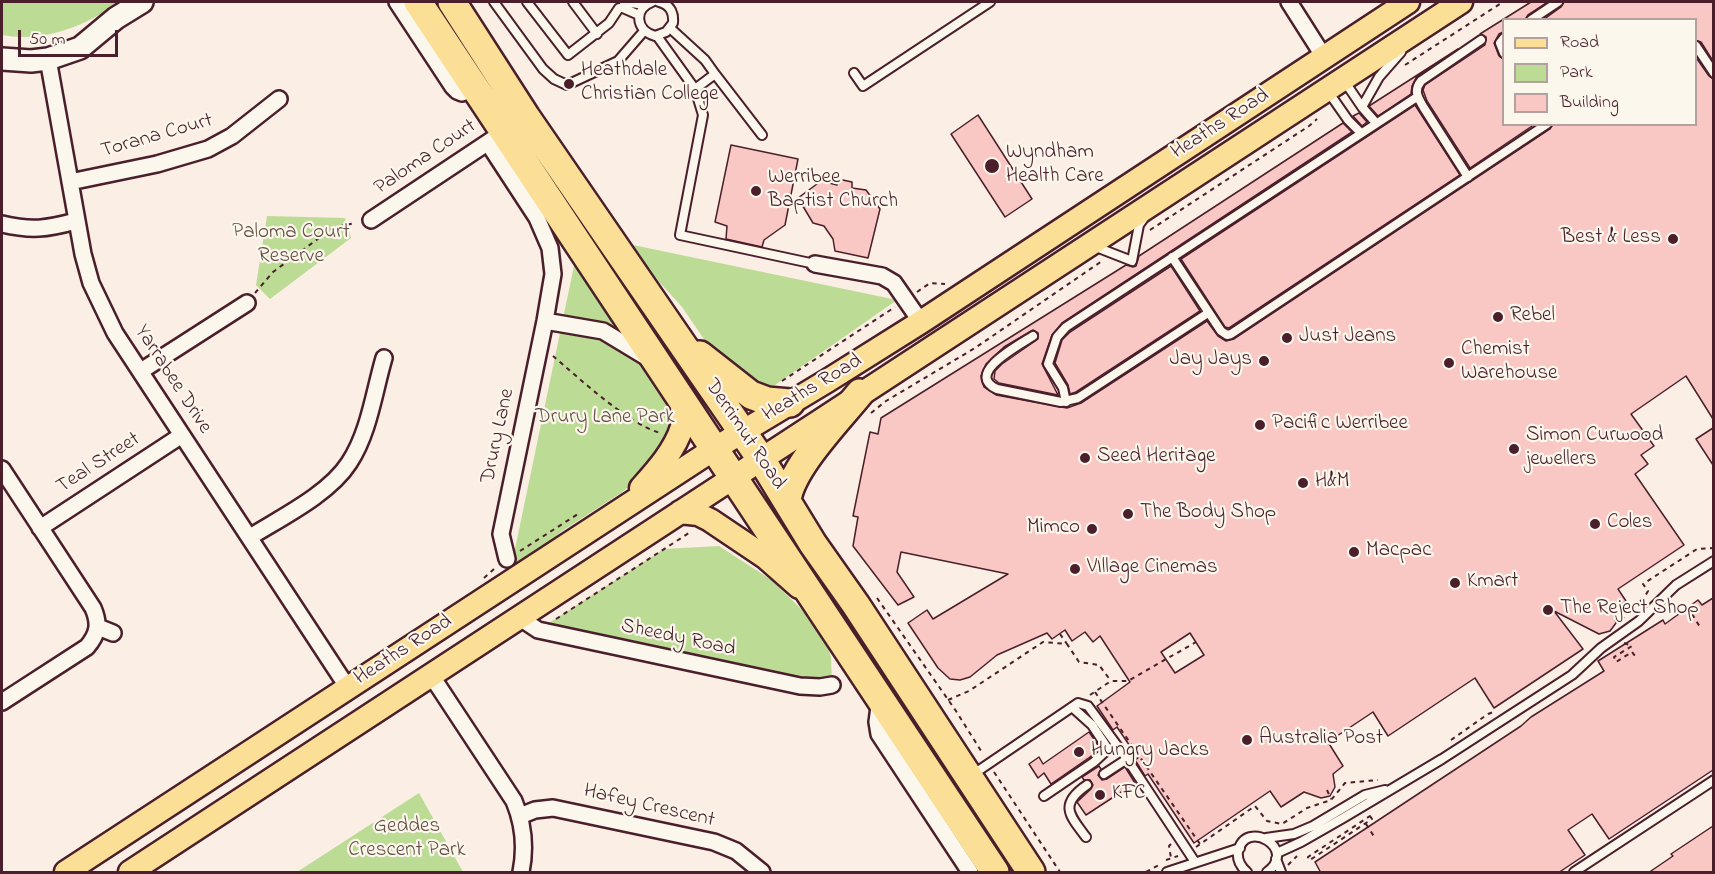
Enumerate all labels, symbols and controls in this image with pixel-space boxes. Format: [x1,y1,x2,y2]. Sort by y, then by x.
scale bar [21,18,122,56]
legend [1502,18,1697,126]
text: 50 m [29,27,66,53]
text: Road [1560,30,1599,56]
place label: Heathdale Christian College [581,59,718,109]
text: Park [1560,60,1593,86]
marker: Heathdale Christian College [562,77,576,91]
street label: Heaths Road [1167,84,1275,166]
text: Building [1560,90,1619,116]
street label: Torana Court [98,109,216,165]
street label: Paloma Court [370,115,482,201]
place label: Wyndham Health Care [1006,141,1104,191]
marker: Wyndham Health Care [983,157,1001,175]
place label: Werribee Baptist Church [768,166,898,216]
marker: Werribee Baptist Church [749,184,763,198]
park label: Paloma Court Reserve [232,221,350,271]
place label: Best & Less [1561,226,1661,252]
marker: Best & Less [1666,232,1680,246]
place label: Rebel [1510,304,1555,330]
marker: Rebel [1491,310,1505,324]
street label: Yarrabee Drive [128,321,216,439]
place label: Just Jeans [1299,325,1396,351]
marker: Just Jeans [1280,331,1294,345]
place label: Chemist Warehouse [1461,338,1557,388]
place label: Jay Jays [1170,348,1252,374]
street label: Heaths Road [759,349,867,429]
marker: Jay Jays [1257,354,1271,368]
marker: Chemist Warehouse [1442,356,1456,370]
street label: Derrimut Road [698,375,790,495]
street label: Drury Lane [477,386,521,486]
park label: Drury Lane Park [535,406,675,432]
place label: Pacific Werribee [1272,412,1408,438]
marker: Pacific Werribee [1253,418,1267,432]
place label: Simon Curwood jewellers [1526,424,1663,474]
street label: Teal Street [53,428,145,500]
marker: Simon Curwood jewellers [1507,442,1521,456]
place label: Seed Heritage [1097,445,1216,471]
marker: Seed Heritage [1078,451,1092,465]
place label: H&M [1315,470,1350,496]
marker: H&M [1296,476,1310,490]
place label: The Body Shop [1140,501,1276,527]
marker: The Body Shop [1121,507,1135,521]
place label: Coles [1607,511,1652,537]
place label: Mimco [1027,516,1080,542]
marker: Coles [1588,517,1602,531]
marker: Mimco [1085,522,1099,536]
place label: Macpac [1366,539,1431,565]
marker: Macpac [1347,545,1361,559]
place label: VIllage Cinemas [1087,556,1218,582]
marker: VIllage Cinemas [1068,562,1082,576]
place label: Kmart [1467,570,1518,596]
marker: Kmart [1448,576,1462,590]
place label: The Reject Shop [1560,597,1699,623]
marker: The Reject Shop [1541,603,1555,617]
street label: Heaths Road [350,610,458,692]
street label: Sheedy Road [618,615,738,663]
place label: Australia Post [1259,727,1383,753]
marker: Australia Post [1240,733,1254,747]
place label: Hungry Jacks [1091,739,1209,765]
marker: Hungry Jacks [1072,745,1086,759]
street label: Hafey Crescent [581,780,717,834]
place label: KFC [1112,782,1146,808]
marker: KFC [1093,788,1107,802]
park label: Geddes Crescent Park [348,815,466,865]

